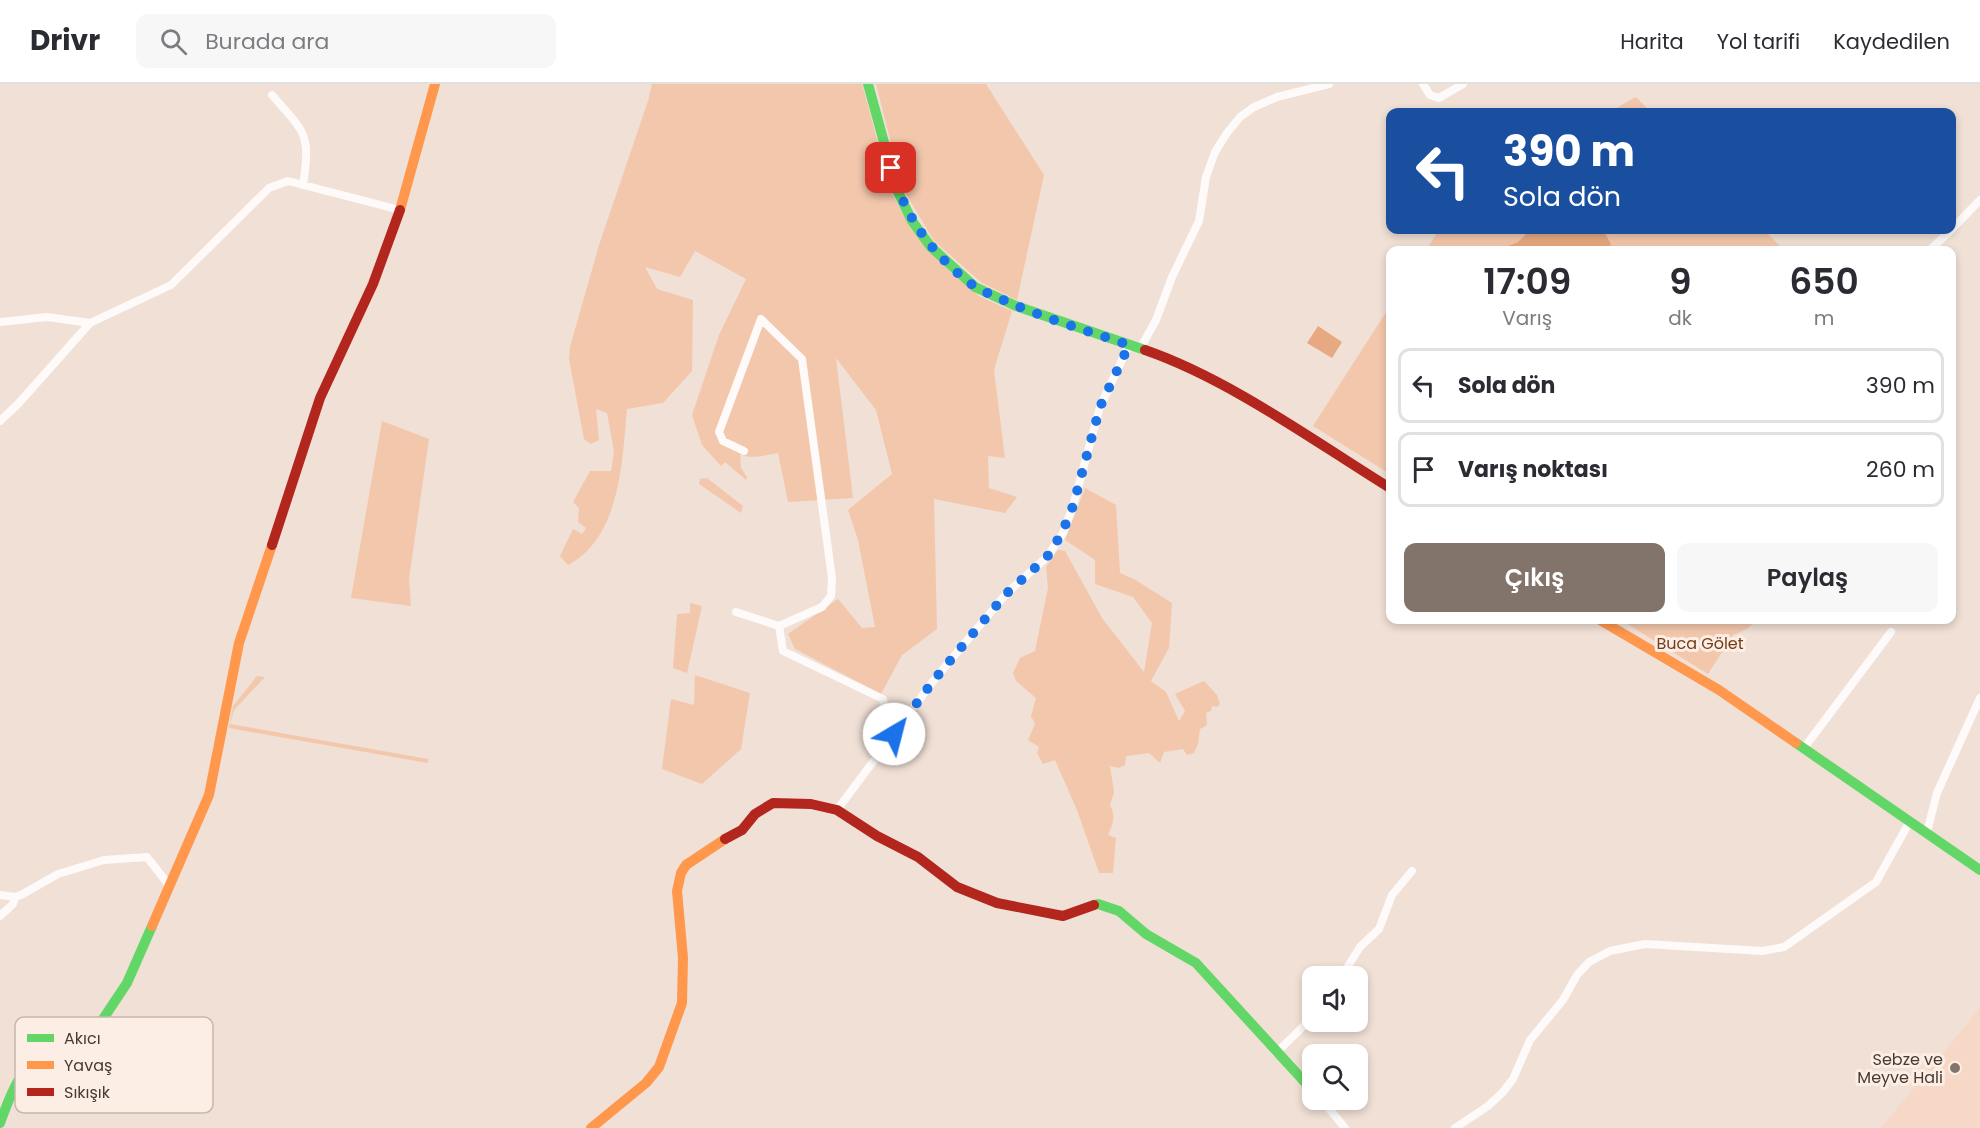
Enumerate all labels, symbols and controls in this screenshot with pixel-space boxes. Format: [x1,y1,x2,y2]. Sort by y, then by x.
search box [136,14,556,68]
text: Drivr [30,21,100,60]
icon: search [157,25,190,58]
text: Burada ara [205,26,329,57]
text: Harita [1620,27,1684,56]
text: Yol tarifi [1717,27,1800,56]
text: Kaydedilen [1833,27,1950,56]
text: 390 m [1503,122,1635,181]
icon: left [1404,132,1482,210]
pin [865,142,916,193]
icon: arrive [874,151,907,184]
text: Sola dön [1503,178,1621,215]
text: 17:09 [1483,256,1571,307]
text: 9 [1669,256,1692,307]
text: 650 [1789,256,1859,307]
text: Varış [1502,304,1552,332]
text: dk [1668,304,1692,332]
text: m [1814,304,1834,332]
icon: left [1407,369,1440,402]
text: Sola dön [1458,370,1555,401]
text: 390 m [1866,370,1935,401]
icon: arrive [1407,453,1440,486]
text: Varış noktası [1458,454,1608,485]
text: 260 m [1866,454,1935,485]
button: Çıkış [1404,543,1665,612]
button: Paylaş [1677,543,1938,612]
park label: Buca Gölet [1656,632,1744,655]
position arrow [862,702,926,766]
map controls [1302,966,1368,1110]
button: sound [1302,966,1368,1032]
legend [15,1017,213,1113]
text: Akıcı [64,1027,101,1050]
button: search [1302,1044,1368,1110]
place label: Sebze ve Meyve Hali [1857,1048,1943,1089]
text: Yavaş [64,1054,112,1077]
marker: Sebze ve Meyve Hali [1948,1061,1962,1075]
text: Sıkışık [64,1081,111,1104]

